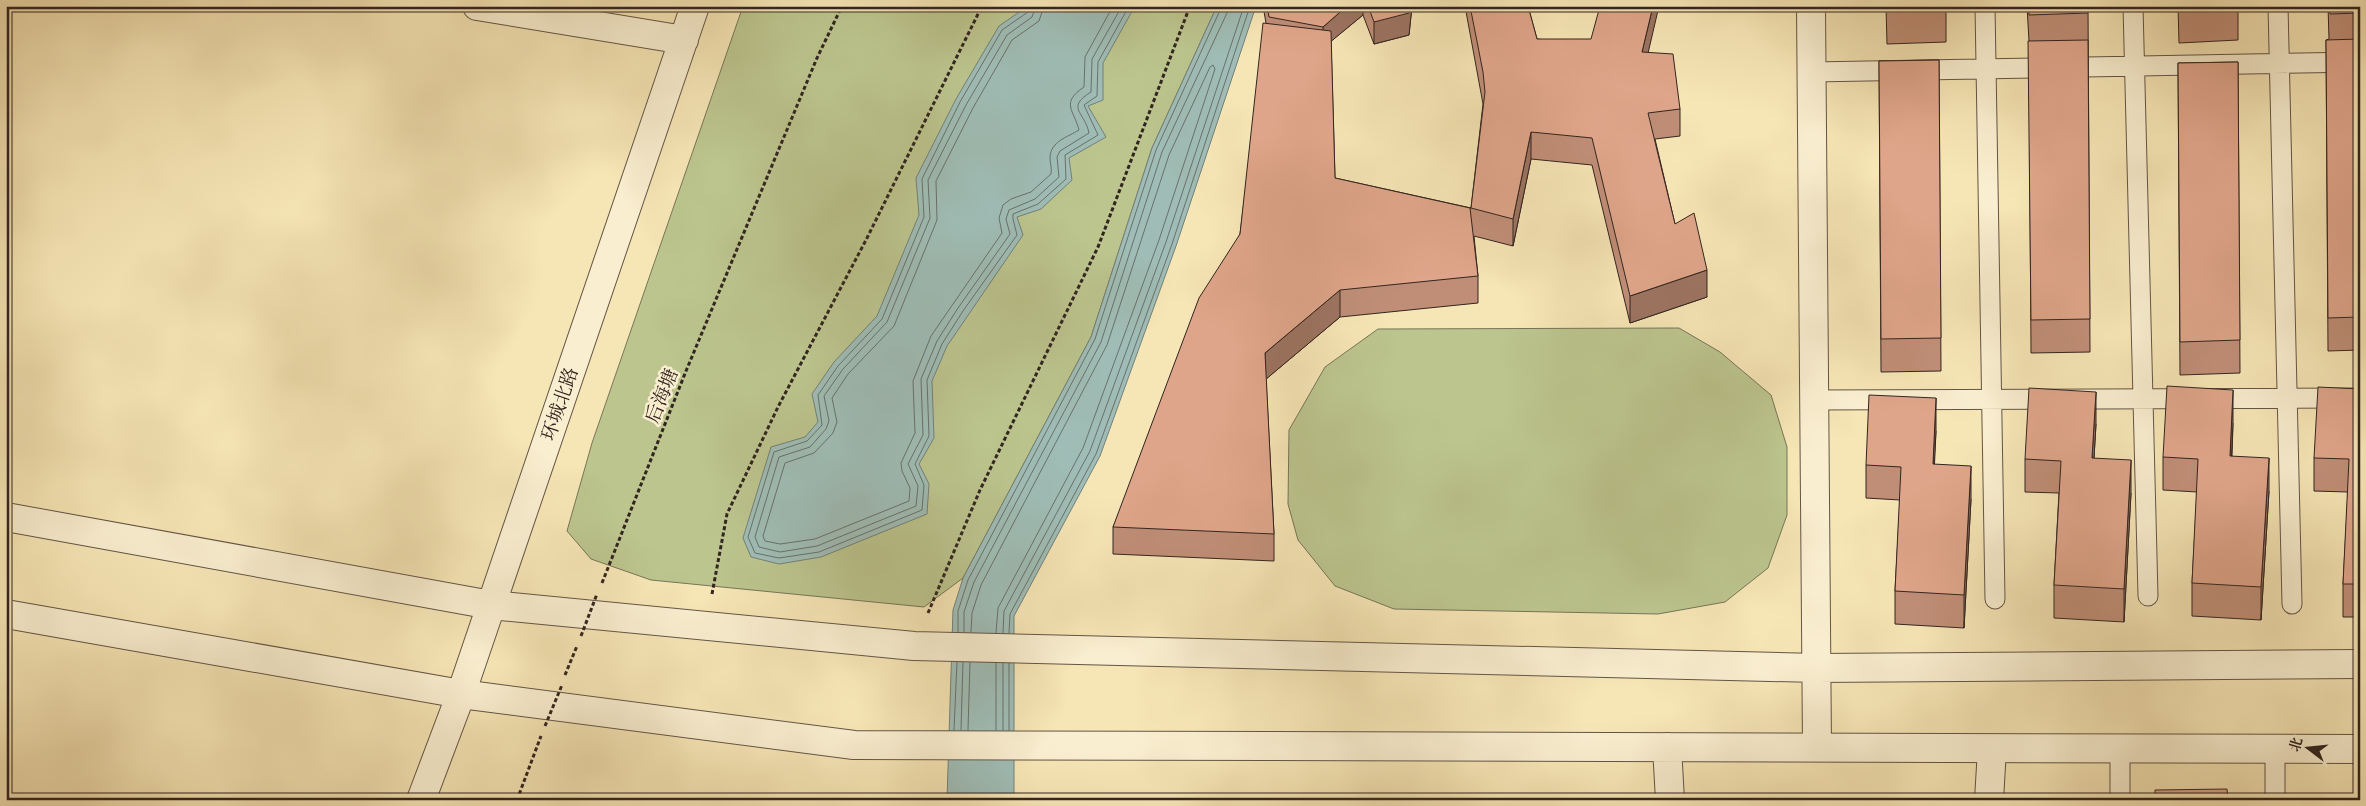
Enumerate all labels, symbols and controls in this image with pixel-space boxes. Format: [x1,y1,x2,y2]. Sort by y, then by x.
street label: 环城北路 [535,364,585,444]
street label: 后海塘 [639,365,685,427]
north arrow [2284,724,2334,774]
text: 北 [2285,735,2307,754]

